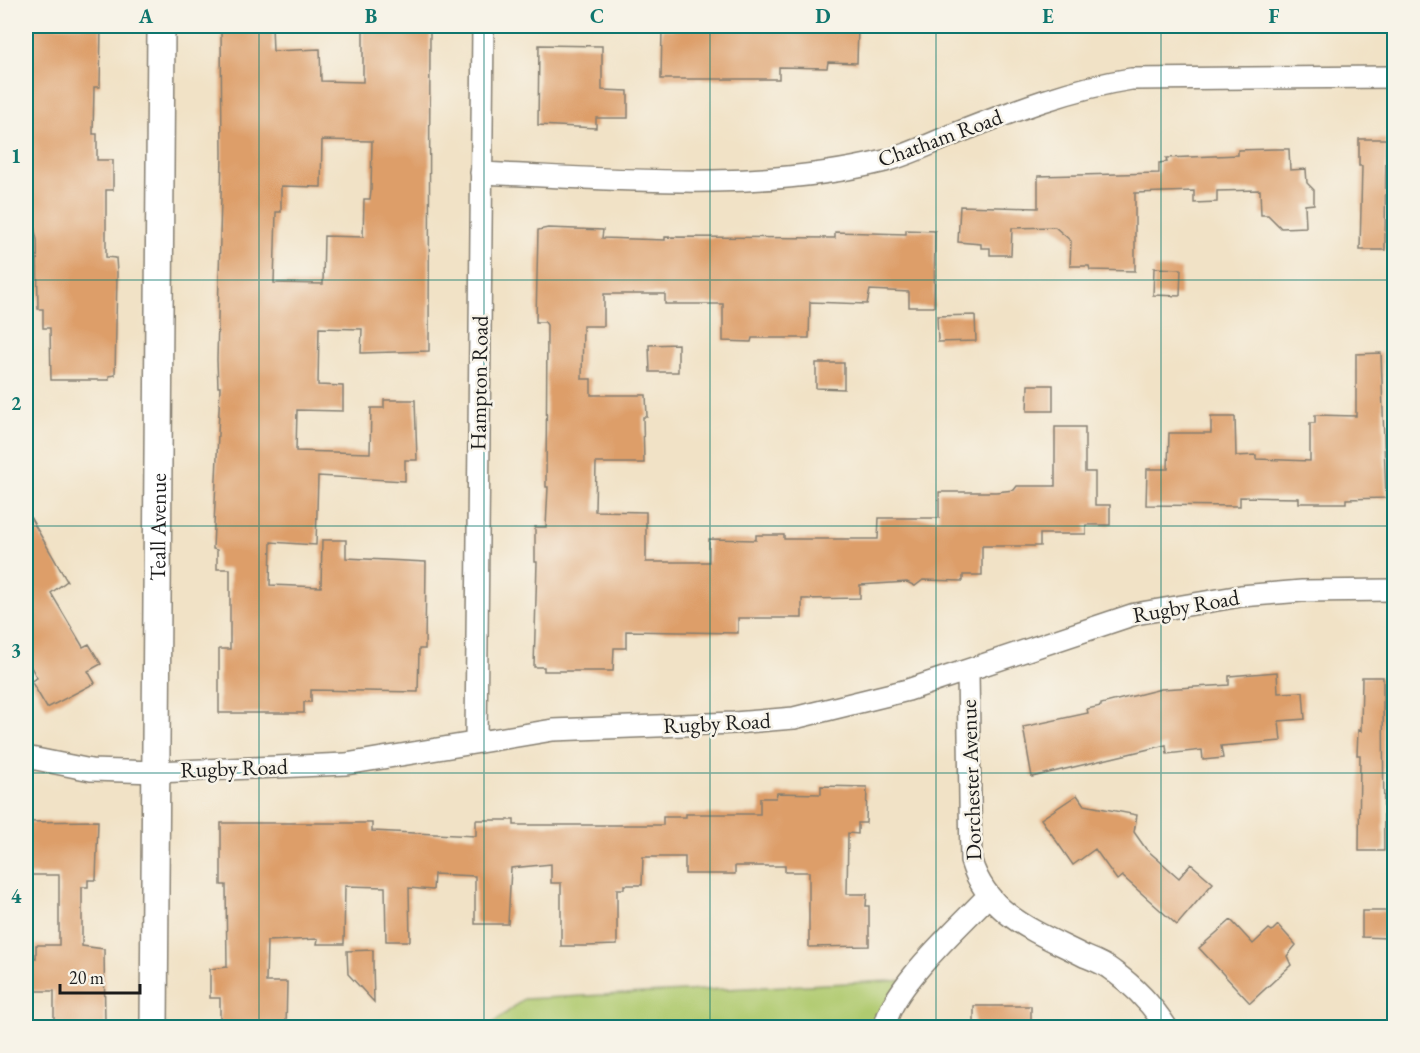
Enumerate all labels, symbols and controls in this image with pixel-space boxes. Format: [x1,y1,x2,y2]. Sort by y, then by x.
text: A [138,3,154,29]
text: B [365,3,377,29]
text: C [590,3,604,29]
text: D [815,3,831,29]
text: E [1042,3,1054,29]
text: F [1269,3,1280,29]
street label: Chatham Road [874,102,1007,174]
text: 1 [11,143,21,169]
street label: Hampton Road [463,314,495,451]
text: 2 [11,390,22,416]
street label: Teall Avenue [143,473,172,581]
street label: Rugby Road [1130,582,1242,630]
text: 3 [11,637,21,663]
street label: Dorchester Avenue [954,699,988,861]
street label: Rugby Road [662,706,772,740]
street label: Rugby Road [180,752,289,784]
text: 4 [11,883,22,909]
scale bar [60,957,140,995]
text: 20 m [69,966,104,989]

